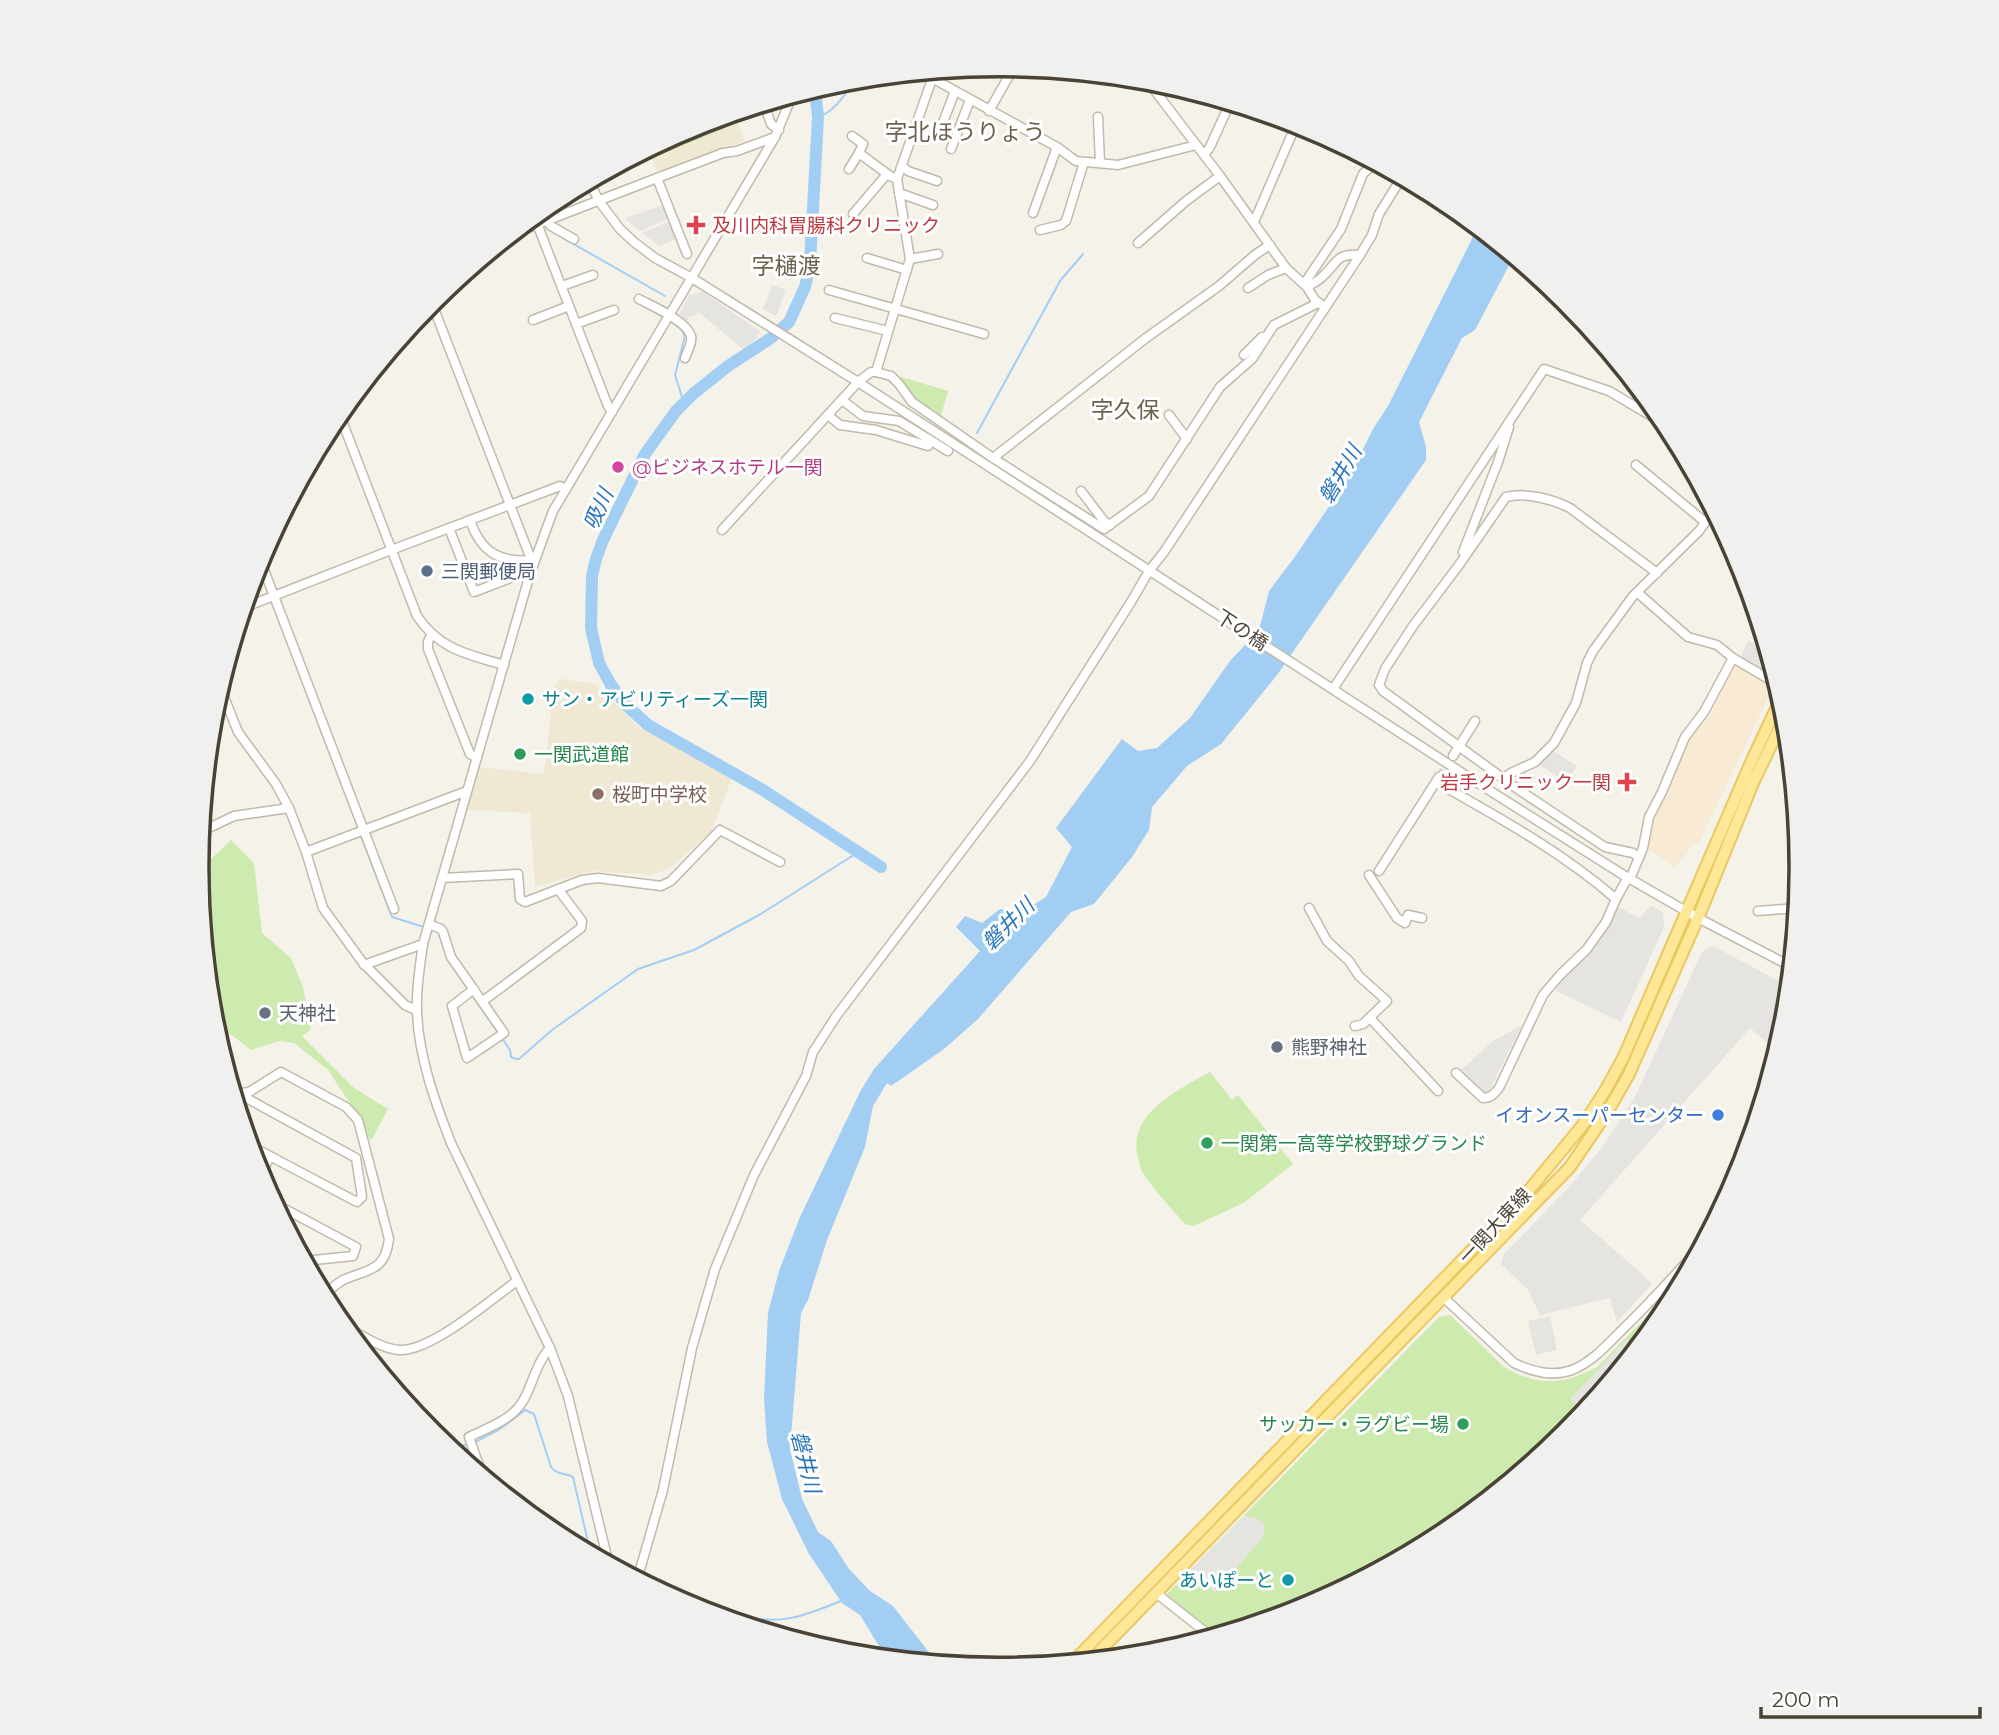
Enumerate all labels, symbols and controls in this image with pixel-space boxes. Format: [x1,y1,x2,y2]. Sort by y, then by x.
district label: 字北ほうりょう [885,118,1046,146]
place label: 及川内科胃腸科クリニック [712,214,940,237]
marker: 及川内科胃腸科クリニック [686,215,706,235]
district label: 字樋渡 [752,252,821,280]
district label: 字久保 [1091,396,1160,424]
water label: 磐井川 [1313,439,1368,508]
place label: @ビジネスホテル一関 [632,456,823,479]
marker: @ビジネスホテル一関 [610,459,626,475]
water label: 吸川 [578,483,619,533]
place label: 三関郵便局 [441,560,536,583]
marker: 三関郵便局 [419,563,435,579]
street label: 下の橋 [1212,605,1272,655]
place label: サン・アビリティーズ一関 [542,688,768,711]
marker: サン・アビリティーズ一関 [520,691,536,707]
place label: 一関武道館 [534,743,629,766]
marker: 一関武道館 [512,746,528,762]
place label: 岩手クリニック一関 [1440,771,1611,794]
marker: 岩手クリニック一関 [1617,772,1637,792]
place label: 桜町中学校 [612,783,707,806]
marker: 桜町中学校 [590,786,606,802]
water label: 磐井川 [977,891,1041,955]
place label: 天神社 [279,1002,336,1025]
marker: 天神社 [257,1005,273,1021]
place label: 熊野神社 [1291,1036,1367,1059]
marker: 熊野神社 [1269,1039,1285,1055]
place label: イオンスーパーセンター [1496,1104,1704,1127]
marker: イオンスーパーセンター [1710,1107,1726,1123]
place label: 一関第一高等学校野球グランド [1221,1132,1487,1155]
marker: 一関第一高等学校野球グランド [1199,1135,1215,1151]
street label: 一関大東線 [1454,1183,1536,1269]
place label: サッカー・ラグビー場 [1259,1413,1449,1436]
marker: サッカー・ラグビー場 [1455,1416,1471,1432]
water label: 磐井川 [786,1428,826,1498]
place label: あいぽーと [1179,1569,1274,1592]
marker: あいぽーと [1280,1572,1296,1588]
scale bar [1761,1676,1980,1720]
text: 200 m [1772,1687,1839,1712]

